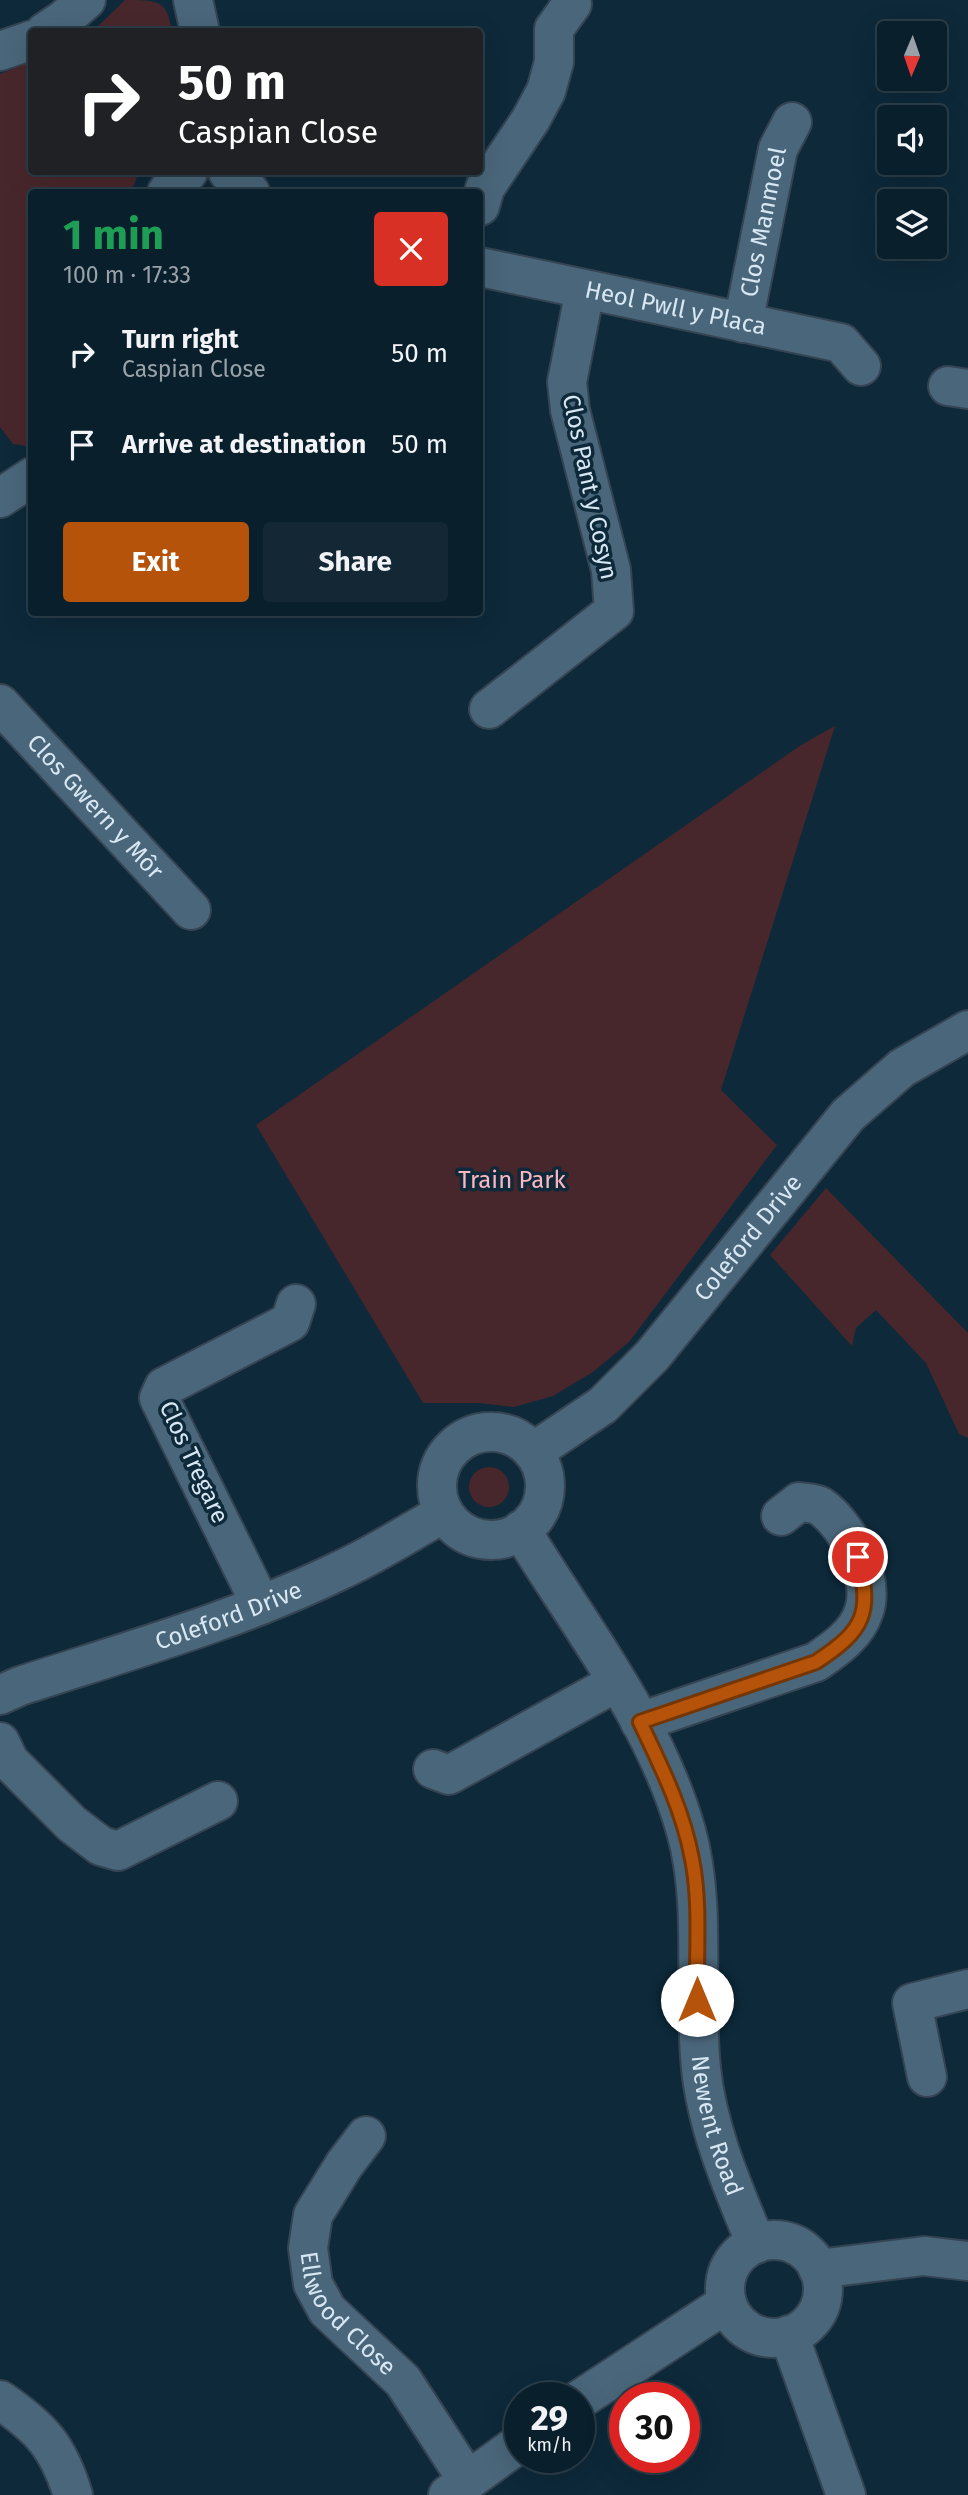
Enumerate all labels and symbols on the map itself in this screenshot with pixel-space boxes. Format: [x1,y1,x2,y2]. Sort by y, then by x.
north arrow [877,21,947,91]
street label: Clos Manmoel [735,145,792,299]
street label: Heol Pwll y Placa [583,275,769,341]
street label: Clos Pant y Cosyn [557,392,623,582]
street label: Clos Gwern y Môr [21,729,170,885]
park label: Train Park [458,1166,567,1194]
street label: Coleford Drive [689,1169,808,1307]
street label: Clos Tregare [153,1396,235,1528]
pin [828,1527,888,1587]
street label: Coleford Drive [152,1576,306,1656]
position arrow [660,1963,734,2037]
street label: Newent Road [686,2054,749,2200]
street label: Ellwood Close [295,2250,402,2381]
speed limit sign: 30 [609,2382,700,2473]

